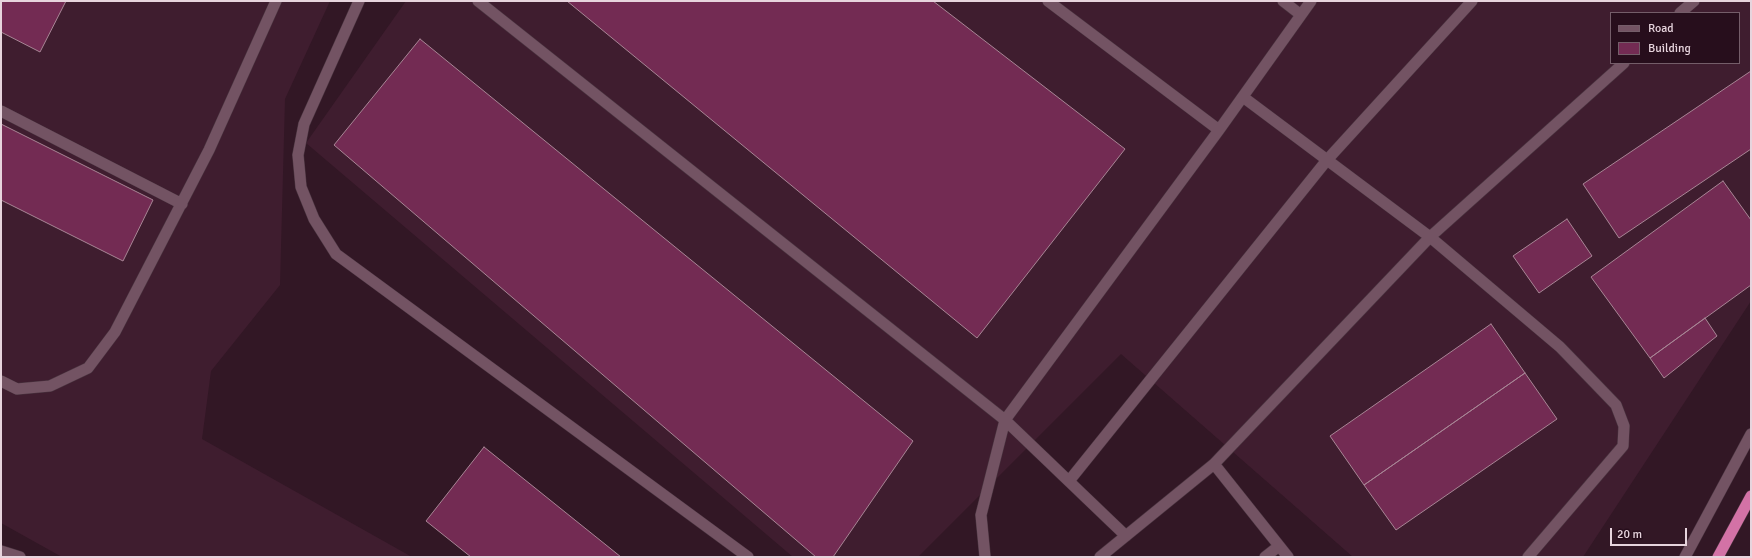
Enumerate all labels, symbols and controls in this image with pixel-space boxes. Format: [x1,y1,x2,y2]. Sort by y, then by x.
legend [1610,12,1740,64]
text: Road [1648,21,1674,36]
text: Building [1648,41,1691,56]
scale bar [1612,520,1689,546]
text: 20 m [1617,527,1642,542]

